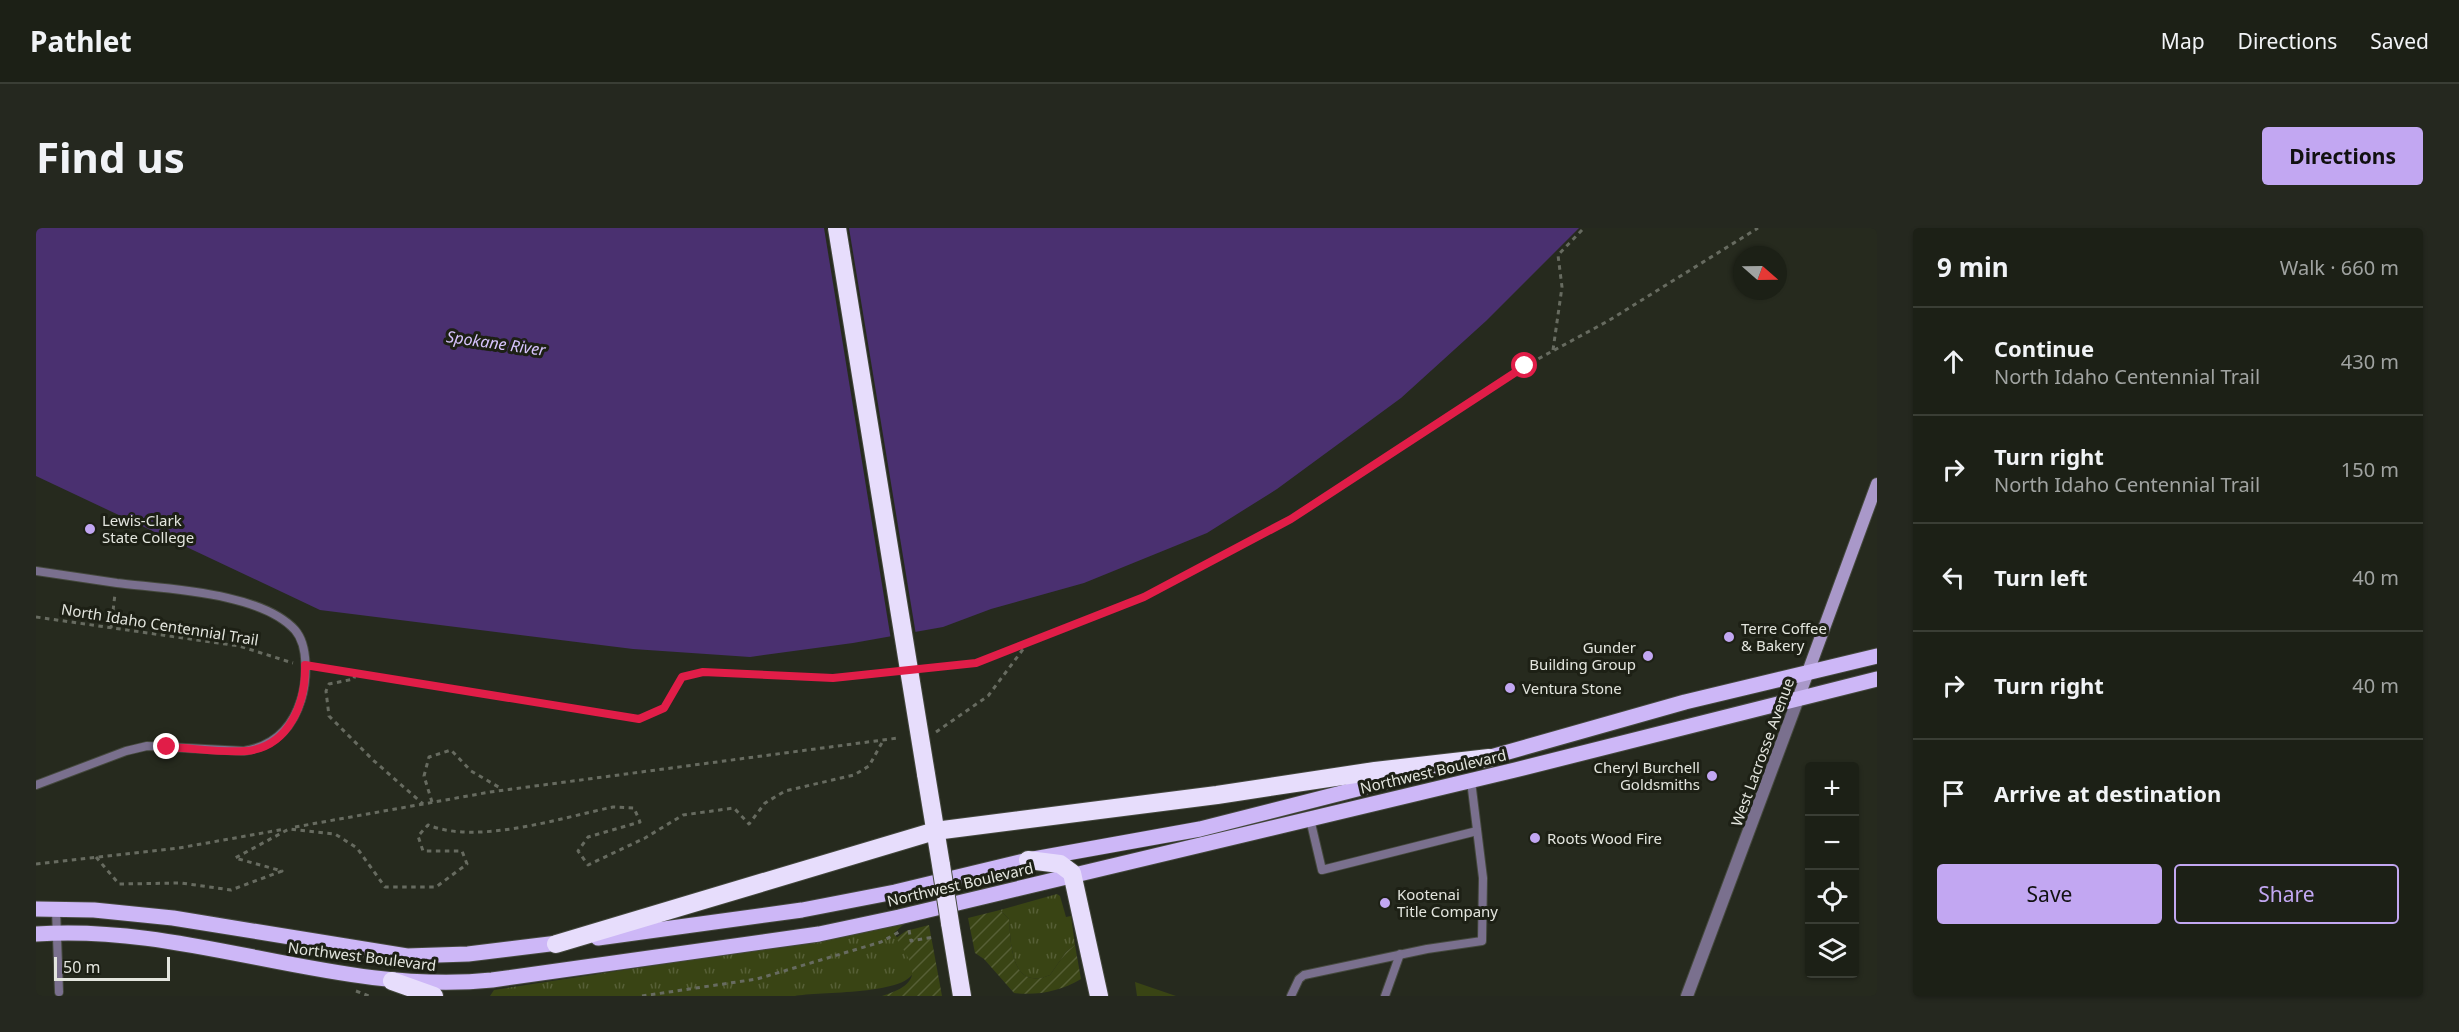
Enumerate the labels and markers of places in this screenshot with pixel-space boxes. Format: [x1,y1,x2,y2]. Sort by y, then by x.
place label: Lewis-Clark State College [102,510,194,547]
marker: Lewis-Clark State College [83,522,97,536]
place label: Terre Coffee & Bakery [1741,618,1827,655]
marker: Terre Coffee & Bakery [1722,630,1736,644]
place label: Gunder Building Group [1529,637,1636,674]
marker: Gunder Building Group [1641,649,1655,663]
place label: Ventura Stone [1522,678,1622,698]
marker: Ventura Stone [1503,681,1517,695]
place label: Cheryl Burchell Goldsmiths [1594,757,1700,794]
marker: Cheryl Burchell Goldsmiths [1705,769,1719,783]
place label: Roots Wood Fire [1547,828,1662,848]
marker: Roots Wood Fire [1528,831,1542,845]
place label: Kootenai Title Company [1397,884,1498,921]
marker: Kootenai Title Company [1378,896,1392,910]

